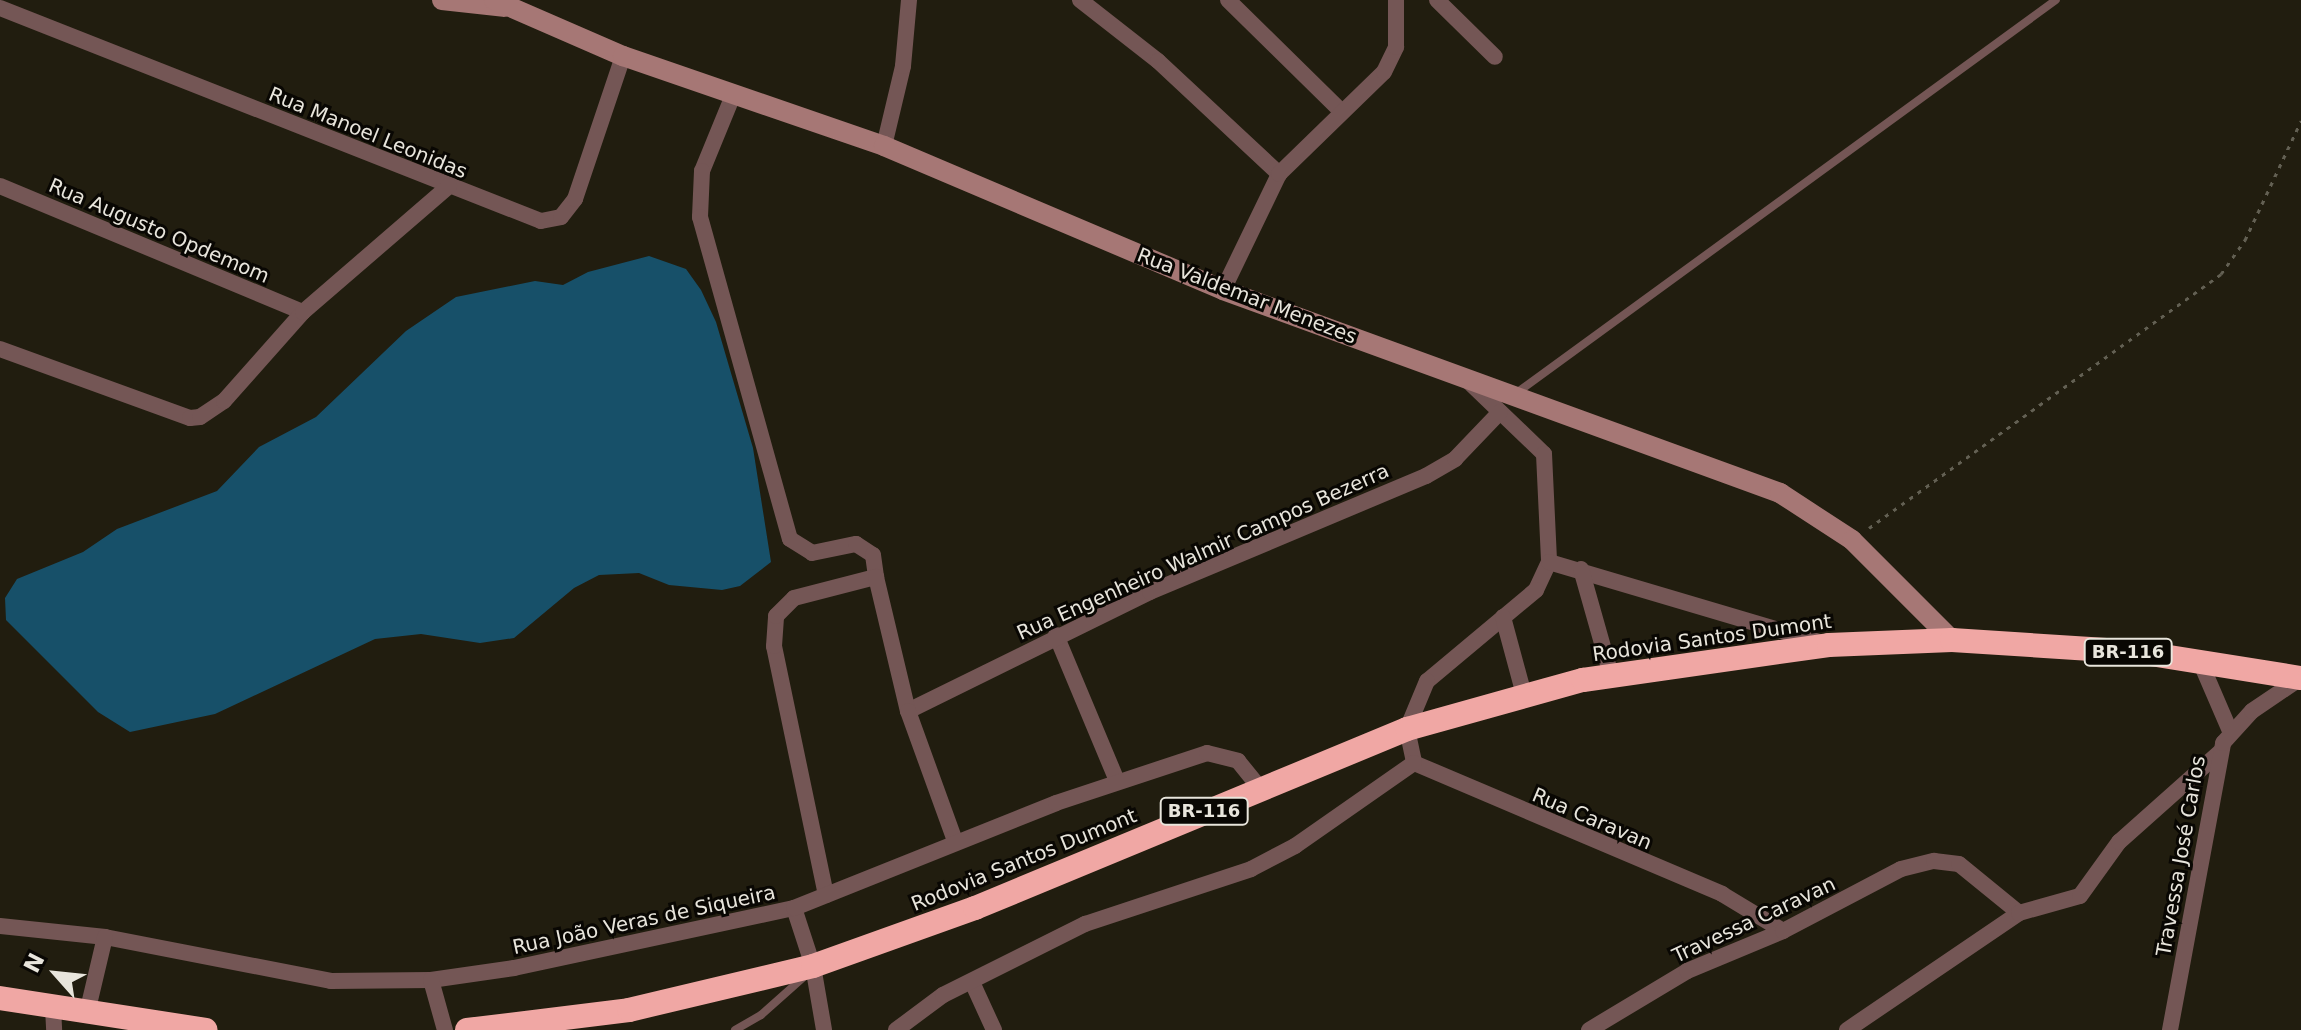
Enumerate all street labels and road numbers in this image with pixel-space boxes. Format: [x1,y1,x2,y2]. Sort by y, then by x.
street label: Rua Manoel Leonidas [265,82,471,184]
street label: Rua Augusto Opdemom [45,174,273,288]
street label: Rua Valdemar Menezes [1134,243,1360,349]
street label: Rua Engenheiro Walmir Campos Bezerra [1013,459,1393,645]
street label: Rodovia Santos Dumont [1591,609,1833,667]
road number: BR-116 [2082,638,2174,666]
street label: Travessa José Carlos [2152,754,2210,958]
street label: Rua Caravan [1529,783,1655,855]
road number: BR-116 [1158,797,1250,825]
street label: Rodovia Santos Dumont [908,804,1140,916]
street label: Travessa Caravan [1669,872,1839,968]
street label: Rua João Veras de Siqueira [510,880,778,960]

